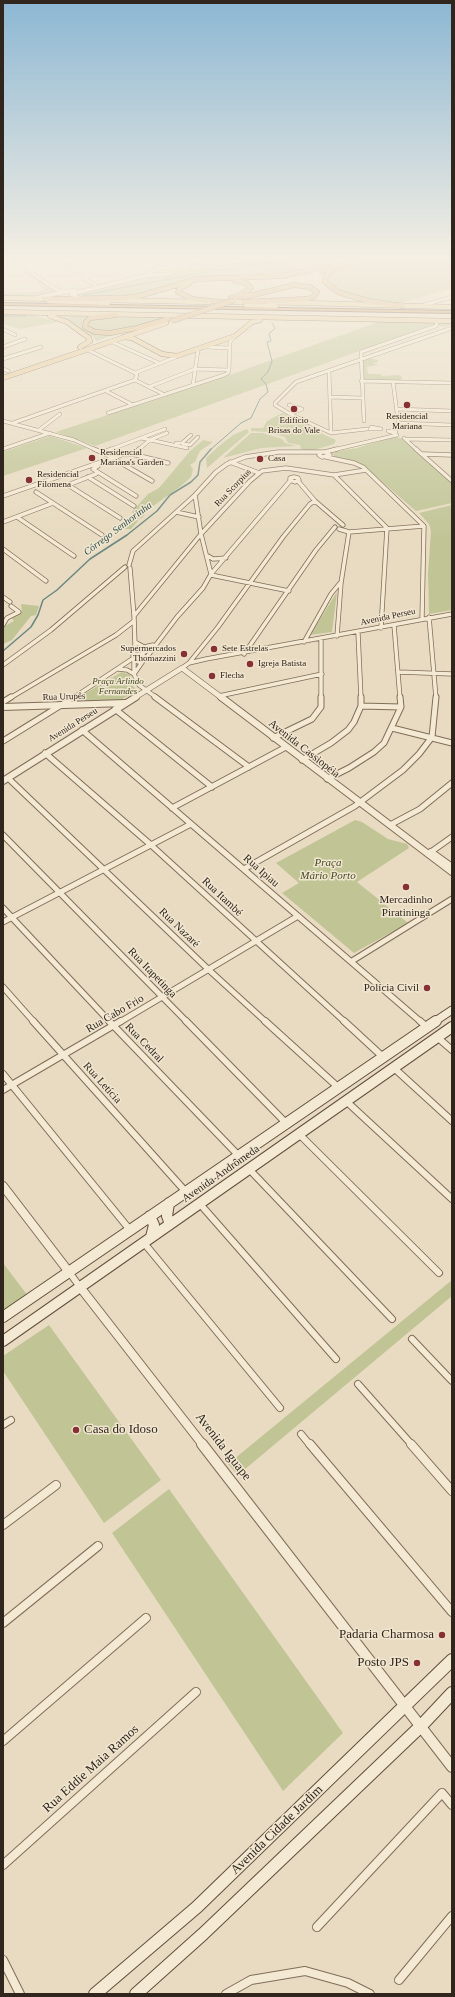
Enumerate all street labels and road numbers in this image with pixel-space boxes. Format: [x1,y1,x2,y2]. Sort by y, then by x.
street label: Rua Scorpius [212,467,254,509]
street label: Avenida Perseu [359,606,417,628]
street label: Rua Urupês [42,691,86,703]
street label: Avenida Perseu [46,706,100,744]
street label: Avenida Cassiopéia [266,717,342,781]
street label: Rua Ipiau [240,852,282,890]
street label: Rua Itambé [199,875,245,919]
street label: Rua Nazaré [156,905,202,951]
street label: Rua Itapetinga [125,945,179,1001]
street label: Rua Cabo Frio [84,992,146,1036]
street label: Rua Cedral [122,1021,166,1065]
street label: Rua Letícia [80,1060,124,1106]
street label: Avenida Andrômeda [180,1142,262,1206]
street label: Avenida Iguape [192,1410,254,1484]
street label: Rua Eddie Maia Ramos [40,1722,142,1816]
street label: Avenida Cidade Jardim [228,1782,326,1878]

